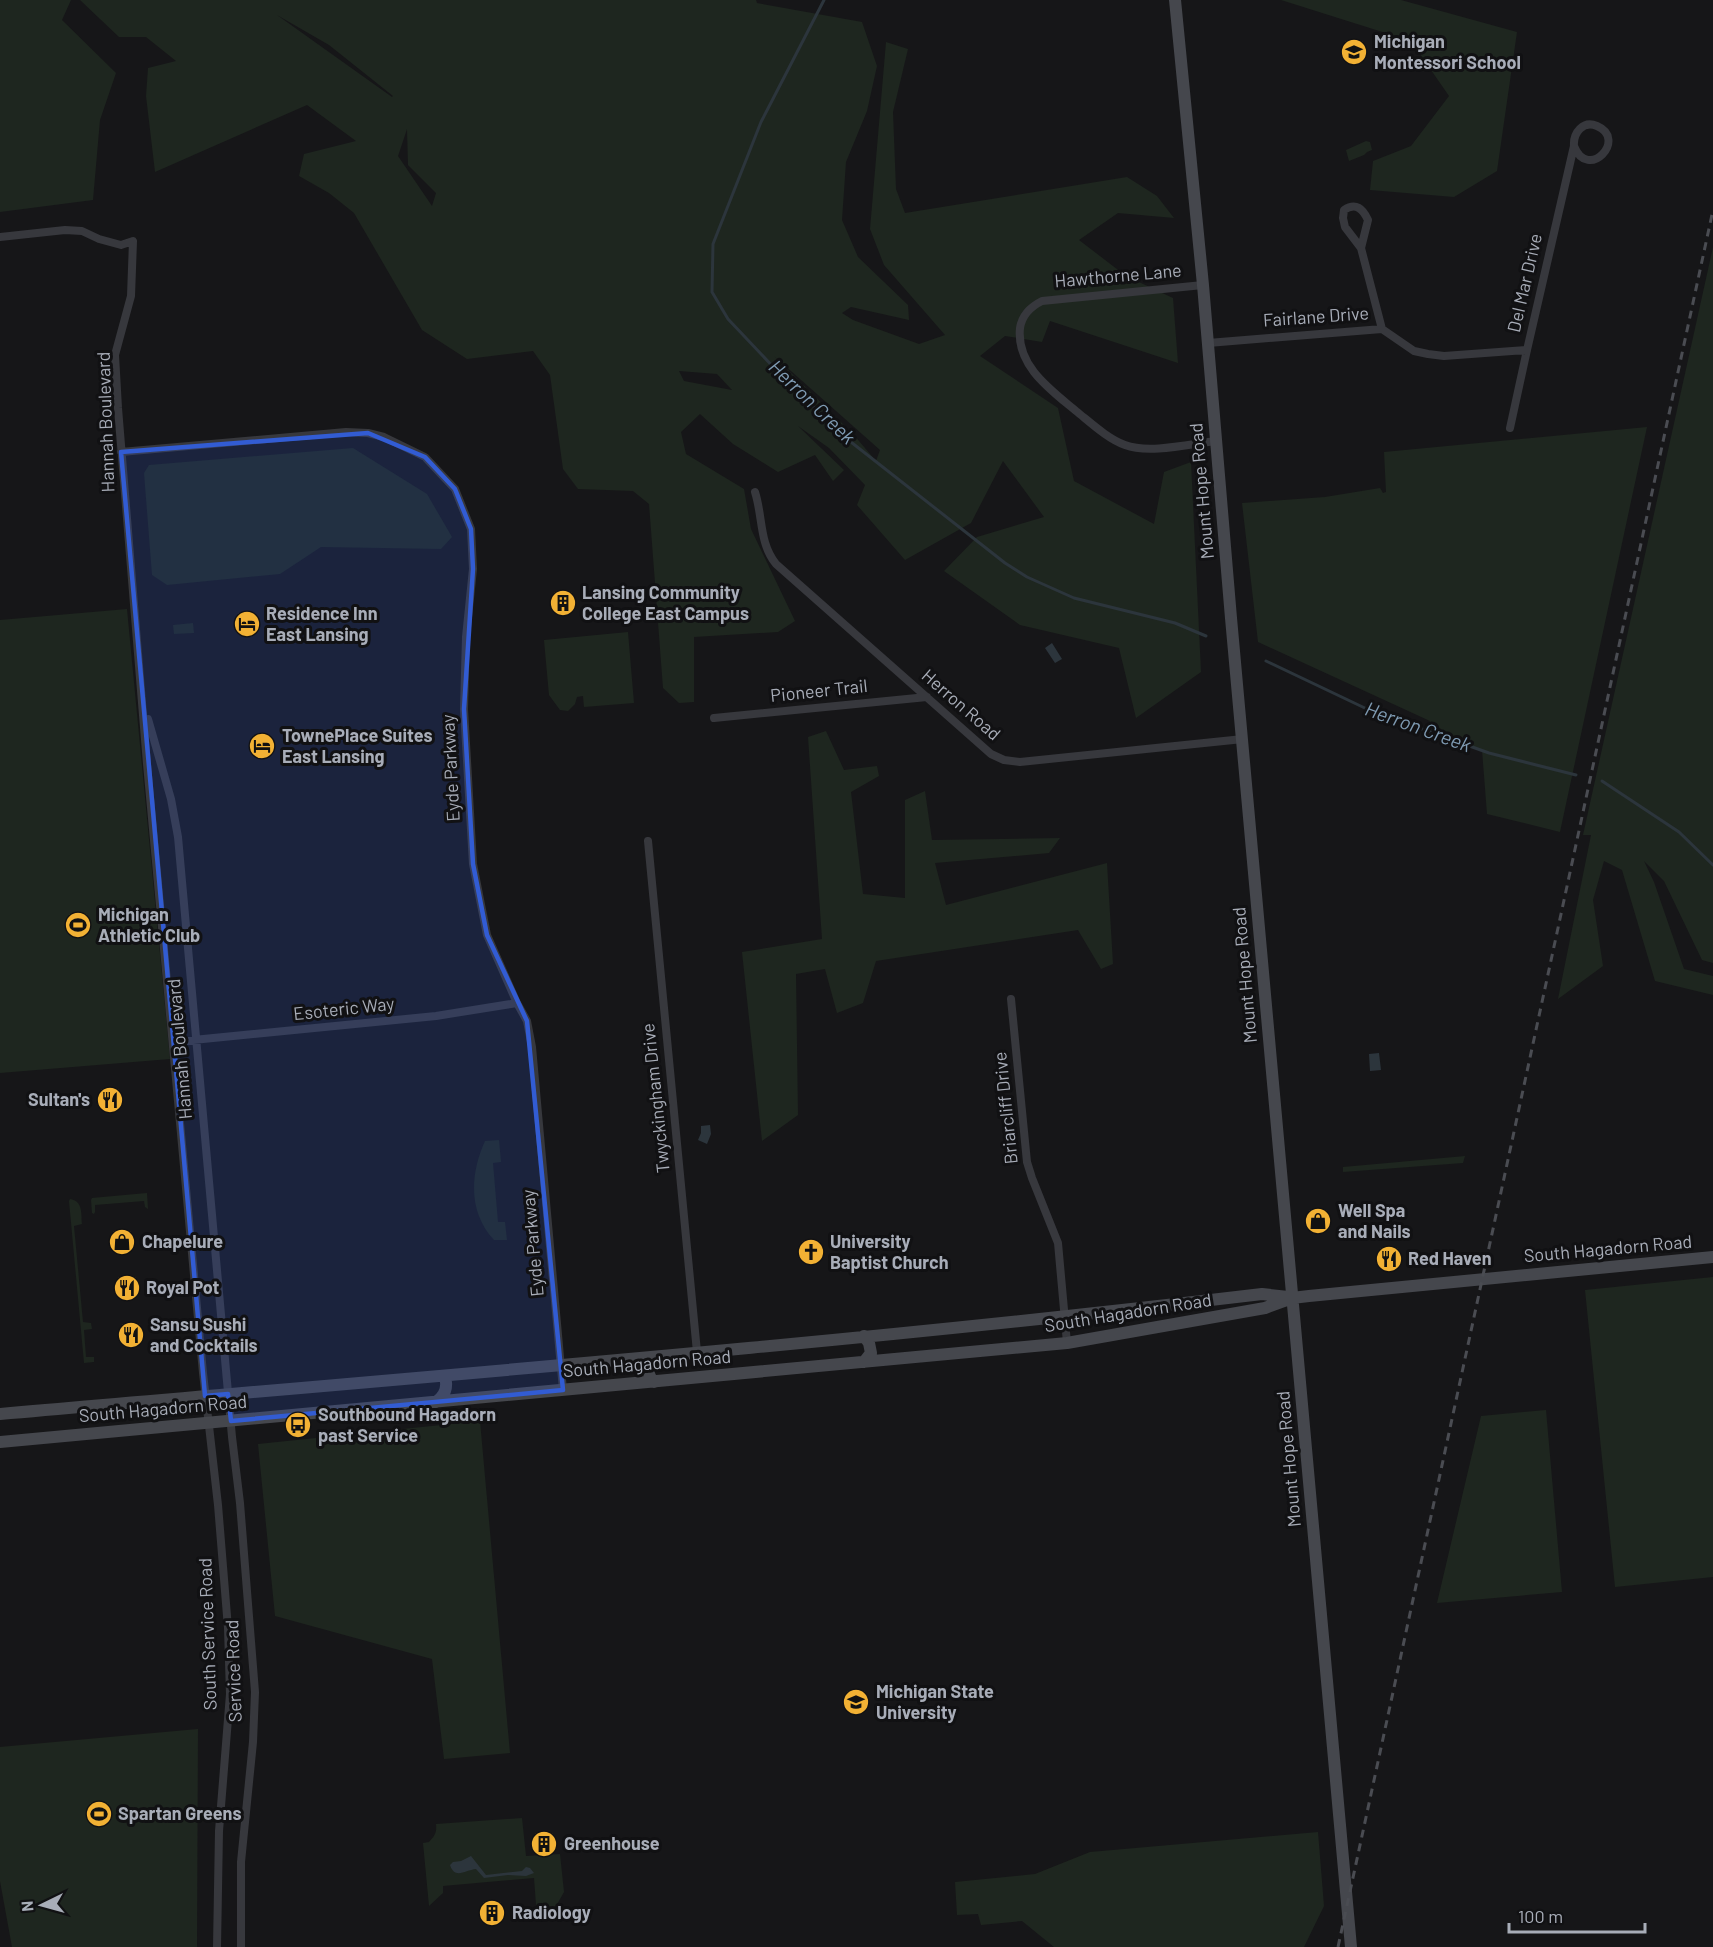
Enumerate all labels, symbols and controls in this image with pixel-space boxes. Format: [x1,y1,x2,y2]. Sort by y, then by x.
place label: Michigan Montessori School [1374,30,1521,73]
school or university icon: Michigan Montessori School [1339,37,1369,67]
street label: Del Mar Drive [1502,231,1546,334]
street label: Hawthorne Lane [1053,258,1182,292]
street label: Fairlane Drive [1262,301,1370,331]
street label: Hannah Boulevard [92,351,118,493]
water label: Herron Creek [764,354,861,449]
street label: Mount Hope Road [1184,422,1218,560]
place label: Lansing Community College East Campus [582,581,749,624]
building icon: Lansing Community College East Campus [548,588,578,618]
place label: Residence Inn East Lansing [266,602,377,645]
hotel icon: Residence Inn East Lansing [232,609,262,639]
street label: Herron Road [918,664,1006,744]
street label: Pioneer Trail [769,674,869,706]
water label: Herron Creek [1362,696,1475,756]
street label: Eyde Parkway [436,714,464,822]
place label: TownePlace Suites East Lansing [282,724,432,767]
hotel icon: TownePlace Suites East Lansing [247,731,277,761]
place label: Michigan Athletic Club [98,903,200,946]
street label: Mount Hope Road [1227,906,1261,1044]
sports icon: Michigan Athletic Club [63,910,93,940]
street label: Hannah Boulevard [162,978,196,1120]
street label: Esoteric Way [292,992,396,1024]
street label: Twyckingham Drive [636,1022,674,1174]
street label: Briarcliff Drive [988,1051,1022,1165]
restaurant icon: Sultan's [95,1085,125,1115]
place label: Sultan's [28,1088,90,1110]
street label: Eyde Parkway [516,1189,548,1298]
place label: Well Spa and Nails [1338,1199,1411,1242]
shop icon: Well Spa and Nails [1303,1206,1333,1236]
shop icon: Chapelure [107,1227,137,1257]
place label: Chapelure [142,1230,223,1252]
place label: University Baptist Church [830,1230,949,1273]
street label: South Hagadorn Road [1523,1230,1693,1266]
church icon: University Baptist Church [796,1237,826,1267]
restaurant icon: Red Haven [1374,1244,1404,1274]
place label: Red Haven [1408,1247,1492,1269]
restaurant icon: Royal Pot [112,1273,142,1303]
place label: Royal Pot [146,1276,220,1298]
street label: South Hagadorn Road [1043,1288,1213,1336]
place label: Sansu Sushi and Cocktails [150,1313,258,1356]
restaurant icon: Sansu Sushi and Cocktails [116,1320,146,1350]
street label: South Hagadorn Road [562,1345,732,1381]
street label: South Hagadorn Road [78,1390,248,1426]
street label: Mount Hope Road [1271,1390,1305,1528]
place label: Southbound Hagadorn past Service [318,1403,496,1446]
bus stop icon: Southbound Hagadorn past Service [283,1410,313,1440]
street label: South Service Road [193,1557,221,1711]
street label: Service Road [220,1619,246,1723]
place label: Michigan State University [876,1680,994,1723]
school or university icon: Michigan State University [841,1687,871,1717]
sports icon: Spartan Greens [84,1799,114,1829]
place label: Spartan Greens [118,1802,241,1824]
building icon: Greenhouse [529,1829,559,1859]
place label: Greenhouse [564,1832,660,1854]
north arrow [12,1875,72,1935]
scale bar [1509,1896,1646,1934]
building icon: Radiology [477,1898,507,1928]
text: N [17,1900,36,1912]
place label: Radiology [512,1901,591,1923]
text: 100 m [1518,1905,1563,1927]

